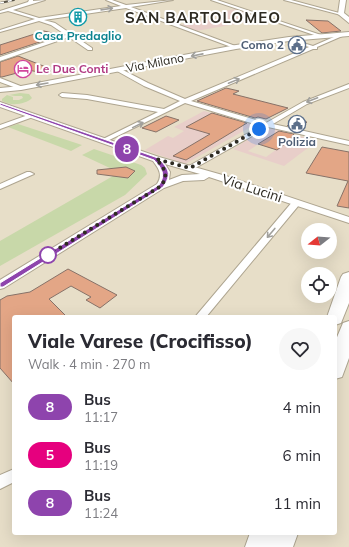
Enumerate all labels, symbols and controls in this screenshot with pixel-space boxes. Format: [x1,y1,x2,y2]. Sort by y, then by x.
one-way arrow [100,5,113,13]
building icon: Casa Predaglio [68,7,88,27]
district label: SAN BARTOLOMEO [125,8,281,27]
place label: Casa Predaglio [35,28,121,43]
public building icon: Como 2 [287,35,307,55]
place label: Como 2 [241,37,284,52]
street label: Via Milano [125,50,185,75]
one-way arrow [191,51,204,59]
hotel icon: Le Due Conti [13,59,33,79]
place label: Le Due Conti [36,61,109,76]
one-way arrow [227,77,239,84]
one-way arrow [36,80,49,88]
one-way arrow [307,97,319,105]
public building icon: Polizia [287,114,307,134]
your location [249,119,269,139]
one-way arrow [132,121,144,128]
place label: Polizia [278,134,316,149]
line badge: 8 [114,136,140,162]
text: 8 [123,140,131,158]
street label: Via Lucini [219,170,285,206]
north arrow [301,223,337,259]
map controls [301,223,337,303]
one-way arrow [267,227,276,238]
unlabelled marker [39,246,57,264]
button: locate [301,267,337,303]
button: heart [279,328,321,370]
text: Viale Varese (Crocifisso) [28,329,253,353]
text: Walk · 4 min · 270 m [28,356,150,372]
text: Bus [84,390,111,409]
text: 8 [46,398,54,416]
text: 4 min [283,398,321,417]
text: 11:17 [84,409,118,425]
text: Bus [84,438,111,457]
text: 5 [46,446,54,464]
text: 6 min [283,446,321,465]
text: 11:19 [84,457,118,473]
text: Bus [84,486,111,505]
text: 8 [46,494,54,512]
text: 11 min [274,494,321,513]
text: 11:24 [84,505,118,521]

